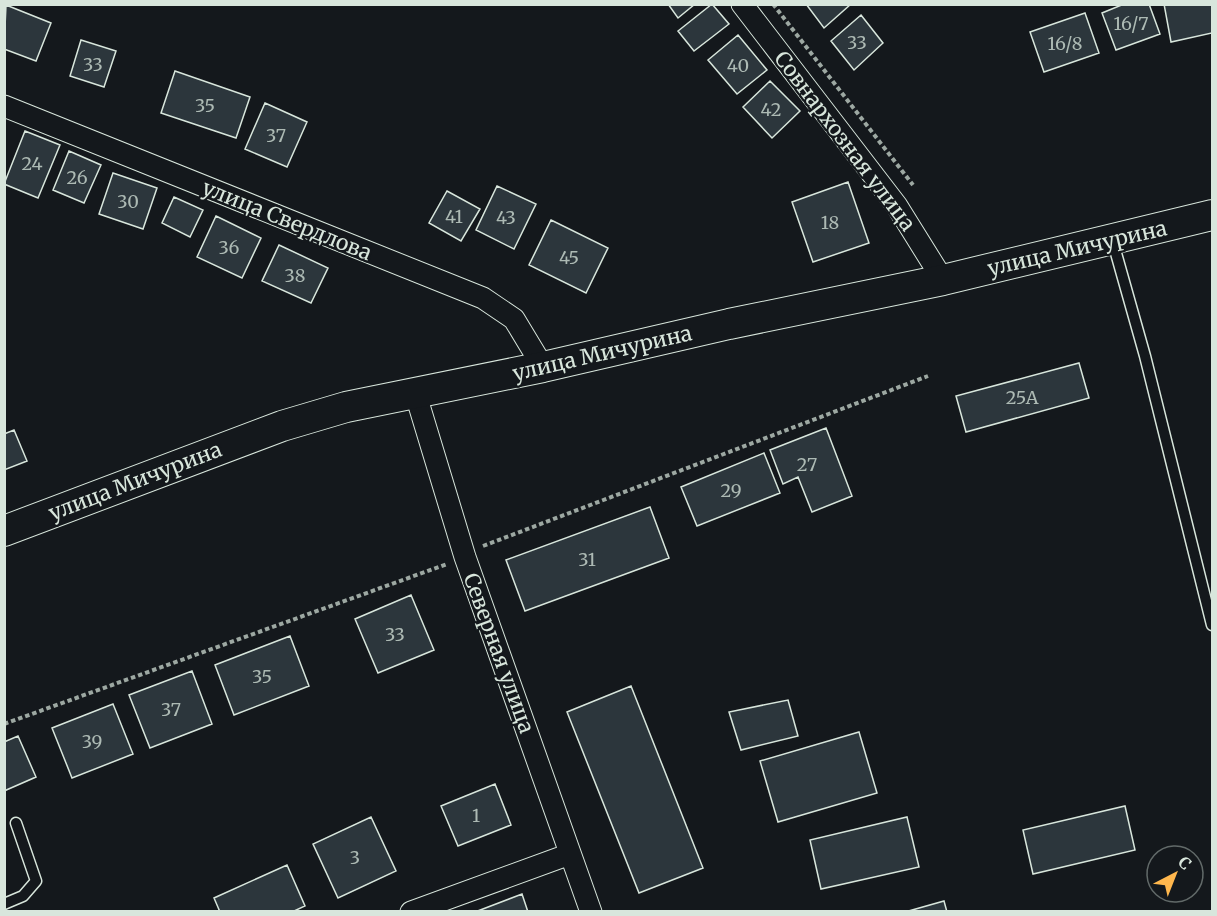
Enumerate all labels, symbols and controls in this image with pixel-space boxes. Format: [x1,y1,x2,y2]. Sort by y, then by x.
house number: 16/7 [1114,12,1148,35]
house number: 33 [847,31,867,54]
house number: 16/8 [1048,32,1082,55]
street label: Совнархозная улица [769,46,921,236]
house number: 33 [83,53,103,76]
house number: 40 [727,54,749,77]
house number: 35 [195,94,215,117]
house number: 42 [761,98,781,121]
house number: 37 [266,124,286,147]
house number: 24 [21,152,43,175]
house number: 26 [66,166,88,189]
street label: улица Свердлова [198,174,376,266]
house number: 30 [117,190,139,213]
house number: 41 [445,205,463,228]
house number: 43 [496,206,516,229]
house number: 18 [821,211,839,234]
street label: улица Мичурина [985,214,1169,282]
house number: 36 [219,236,240,259]
house number: 45 [559,246,579,269]
house number: 38 [285,264,305,287]
street label: улица Мичурина [510,319,694,387]
house number: 25А [1006,386,1039,409]
street label: улица Мичурина [45,436,225,526]
house number: 27 [797,453,817,476]
house number: 29 [720,479,742,502]
house number: 31 [578,548,596,571]
street label: Северная улица [457,569,541,737]
house number: 33 [385,623,405,646]
house number: 35 [252,665,272,688]
house number: 37 [161,698,181,721]
house number: 39 [82,730,102,753]
house number: 1 [472,804,480,827]
north arrow [1145,844,1205,904]
house number: 3 [350,846,360,869]
text: С [1174,852,1196,874]

